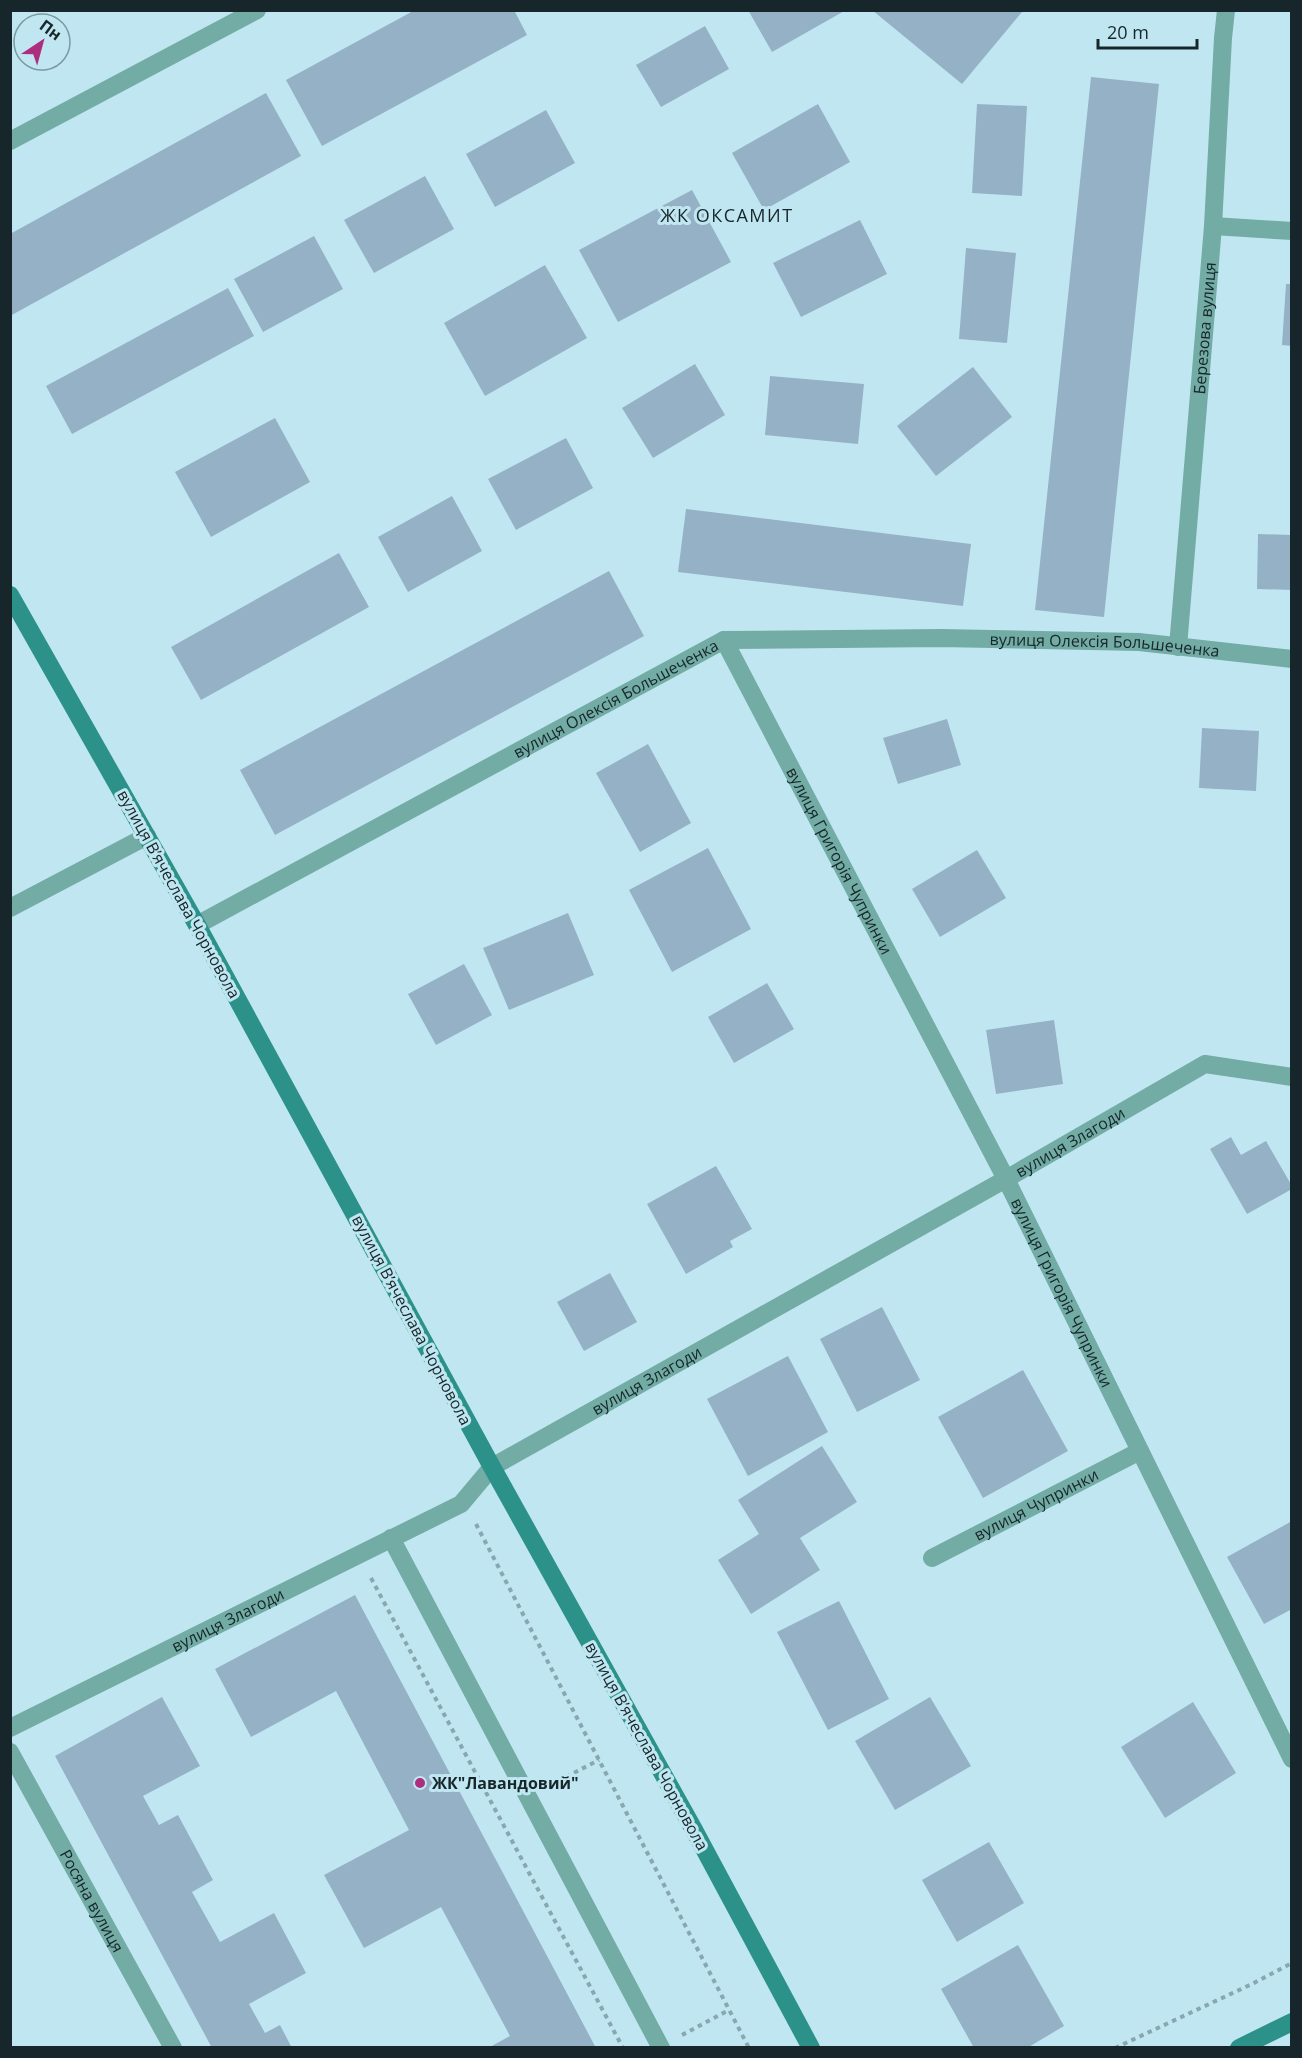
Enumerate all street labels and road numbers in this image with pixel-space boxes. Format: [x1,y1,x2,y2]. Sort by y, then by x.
street label: Березова вулиця [1188,261,1221,395]
street label: вулиця Олексія Большеченка [989,628,1221,662]
street label: вулиця Олексія Большеченка [509,634,722,763]
street label: вулиця Григорія Чупринки [781,763,898,958]
street label: вулиця Вʼячеслава Чорновола [112,786,246,1002]
street label: вулиця Злагоди [1011,1102,1129,1182]
street label: вулиця Григорія Чупринки [1006,1194,1118,1391]
street label: вулиця Вʼячеслава Чорновола [347,1211,477,1429]
street label: вулиця Злагоди [588,1341,706,1420]
street label: вулиця Чупринки [970,1463,1102,1546]
street label: вулиця Злагоди [168,1583,288,1657]
street label: вулиця Вʼячеслава Чорновола [580,1638,714,1854]
street label: Росяна вулиця [55,1846,129,1956]

